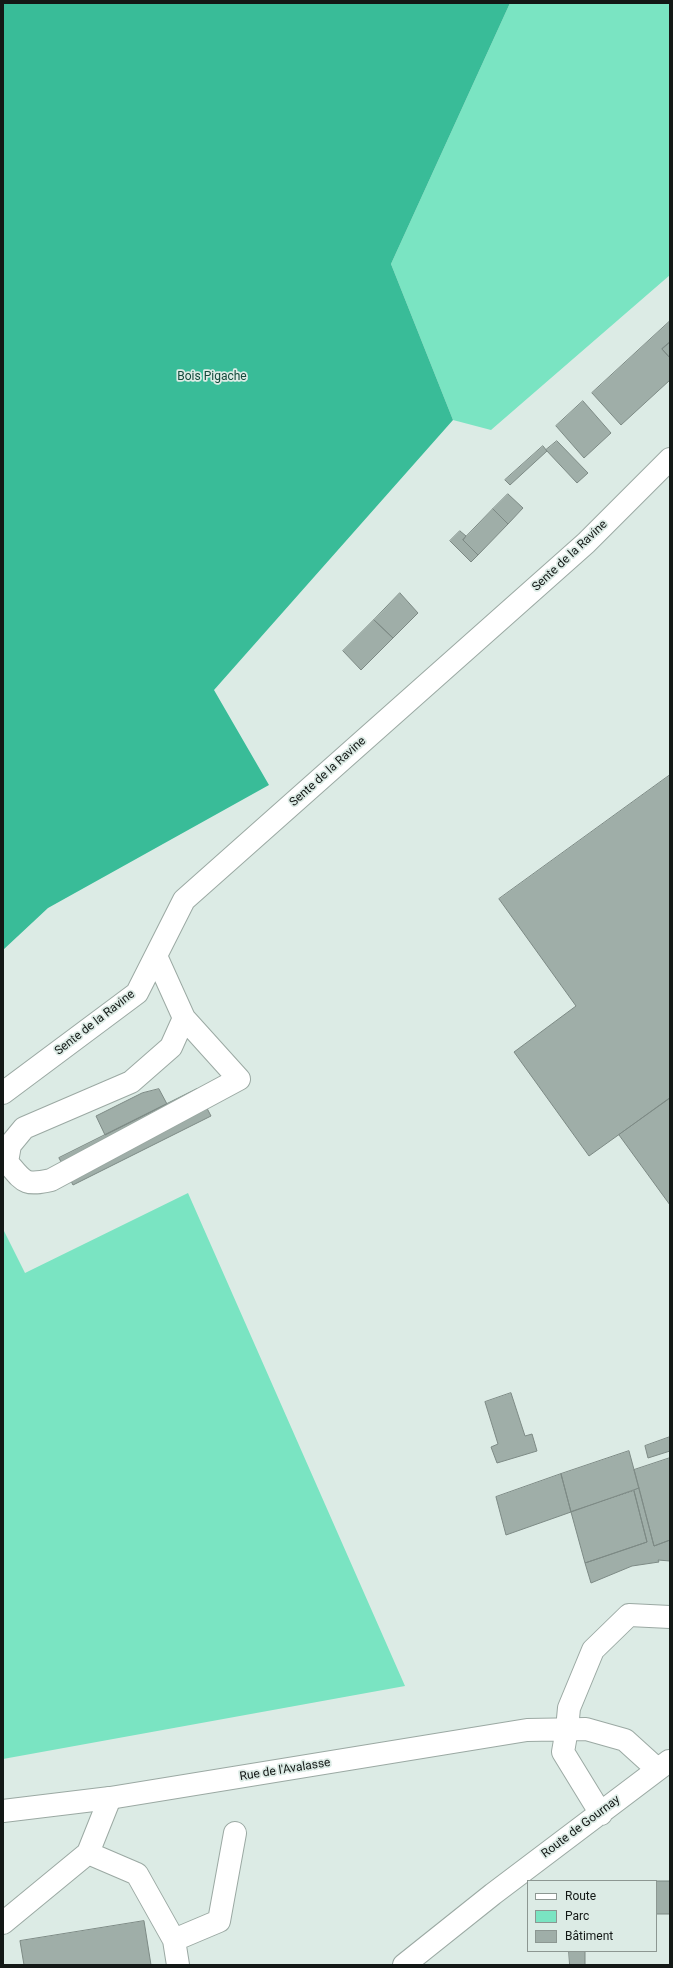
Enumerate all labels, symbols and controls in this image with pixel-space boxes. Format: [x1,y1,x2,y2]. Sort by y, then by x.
park label: Bois Pigache [177,370,247,384]
street label: Sente de la Ravine [529,517,611,595]
street label: Sente de la Ravine [287,734,369,810]
street label: Sente de la Ravine [52,987,138,1059]
street label: Rue de l'Avalasse [239,1756,331,1784]
street label: Route de Gournay [539,1793,623,1861]
legend [527,1880,657,1952]
text: Route [565,1889,596,1903]
text: Parc [565,1909,589,1923]
text: Bâtiment [565,1929,613,1943]

